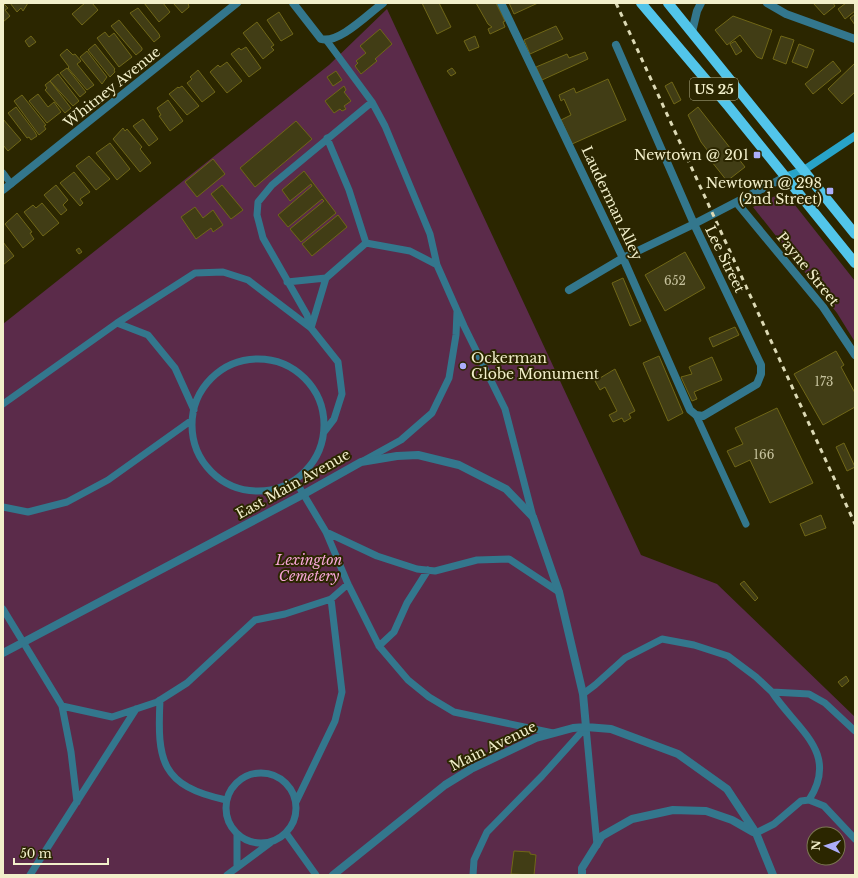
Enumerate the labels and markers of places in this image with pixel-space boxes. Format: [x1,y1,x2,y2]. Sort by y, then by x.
place label: Newtown @ 201 [634,146,749,164]
marker: Newtown @ 201 [752,150,762,160]
place label: Newtown @ 298 (2nd Street) [706,174,822,208]
marker: Newtown @ 298 (2nd Street) [825,186,835,196]
place label: Ockerman Globe Monument [471,349,600,383]
marker: Ockerman Globe Monument [458,361,468,371]

